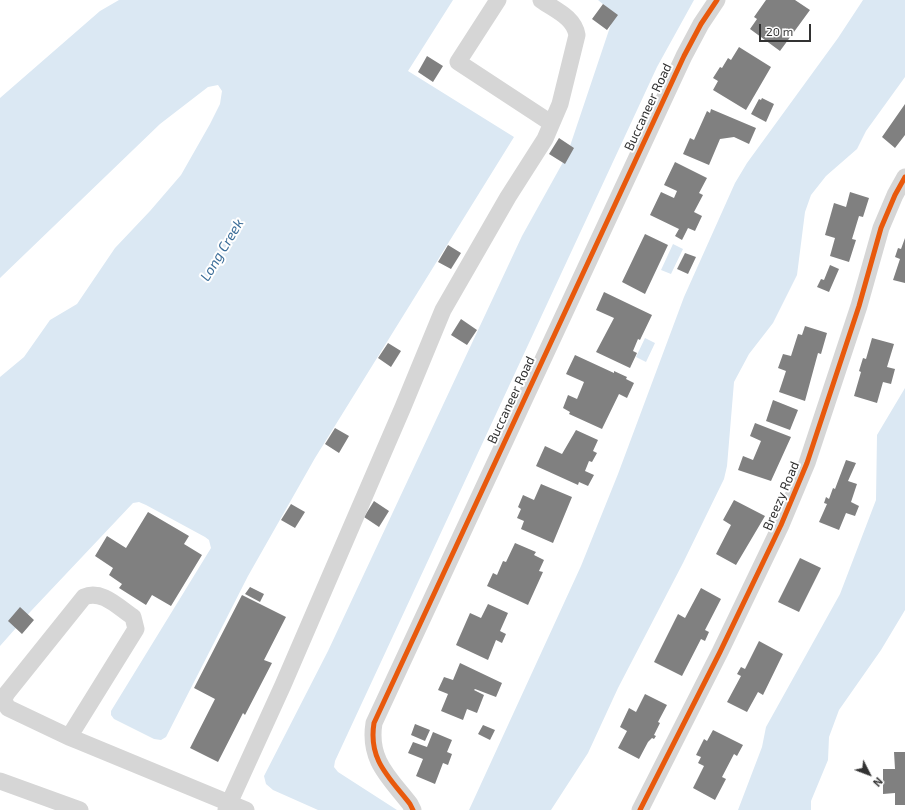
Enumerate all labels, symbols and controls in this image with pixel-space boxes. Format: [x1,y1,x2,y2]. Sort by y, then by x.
scale bar [761,16,813,42]
text: 20 m [766,24,793,38]
street label: Buccaneer Road [621,61,675,153]
water label: Long Creek [197,216,247,284]
street label: Buccaneer Road [484,354,538,446]
street label: Breezy Road [759,459,803,533]
north arrow [849,754,889,794]
text: N [871,775,886,790]

